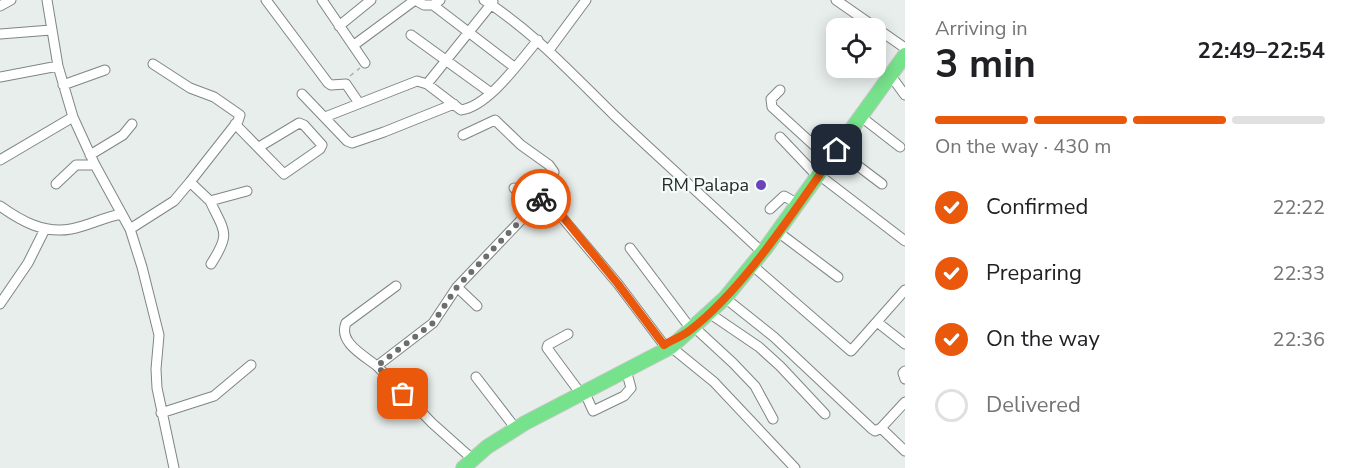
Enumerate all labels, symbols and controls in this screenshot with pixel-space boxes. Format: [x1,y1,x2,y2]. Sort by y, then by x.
text: Arriving in [935,15,1028,42]
map controls [826,18,886,78]
button: locate [826,18,886,78]
text: 22:49–22:54 [1197,36,1325,66]
text: 3 min [935,38,1036,91]
pin [811,124,862,175]
icon: home [820,133,853,166]
text: On the way · 430 m [935,133,1111,160]
courier [511,169,571,229]
place label: RM Palapa [662,173,749,197]
marker: RM Palapa [754,178,768,192]
icon: bike [525,183,558,216]
icon: check [935,191,968,224]
text: Confirmed [986,192,1088,222]
text: 22:22 [1272,194,1325,221]
icon: check [935,257,968,290]
text: Preparing [986,258,1082,288]
text: 22:33 [1272,260,1325,287]
icon: check [935,323,968,356]
text: On the way [986,324,1100,354]
text: 22:36 [1272,326,1325,353]
pin [377,368,428,419]
icon: bag [386,377,419,410]
text: Delivered [986,390,1081,420]

